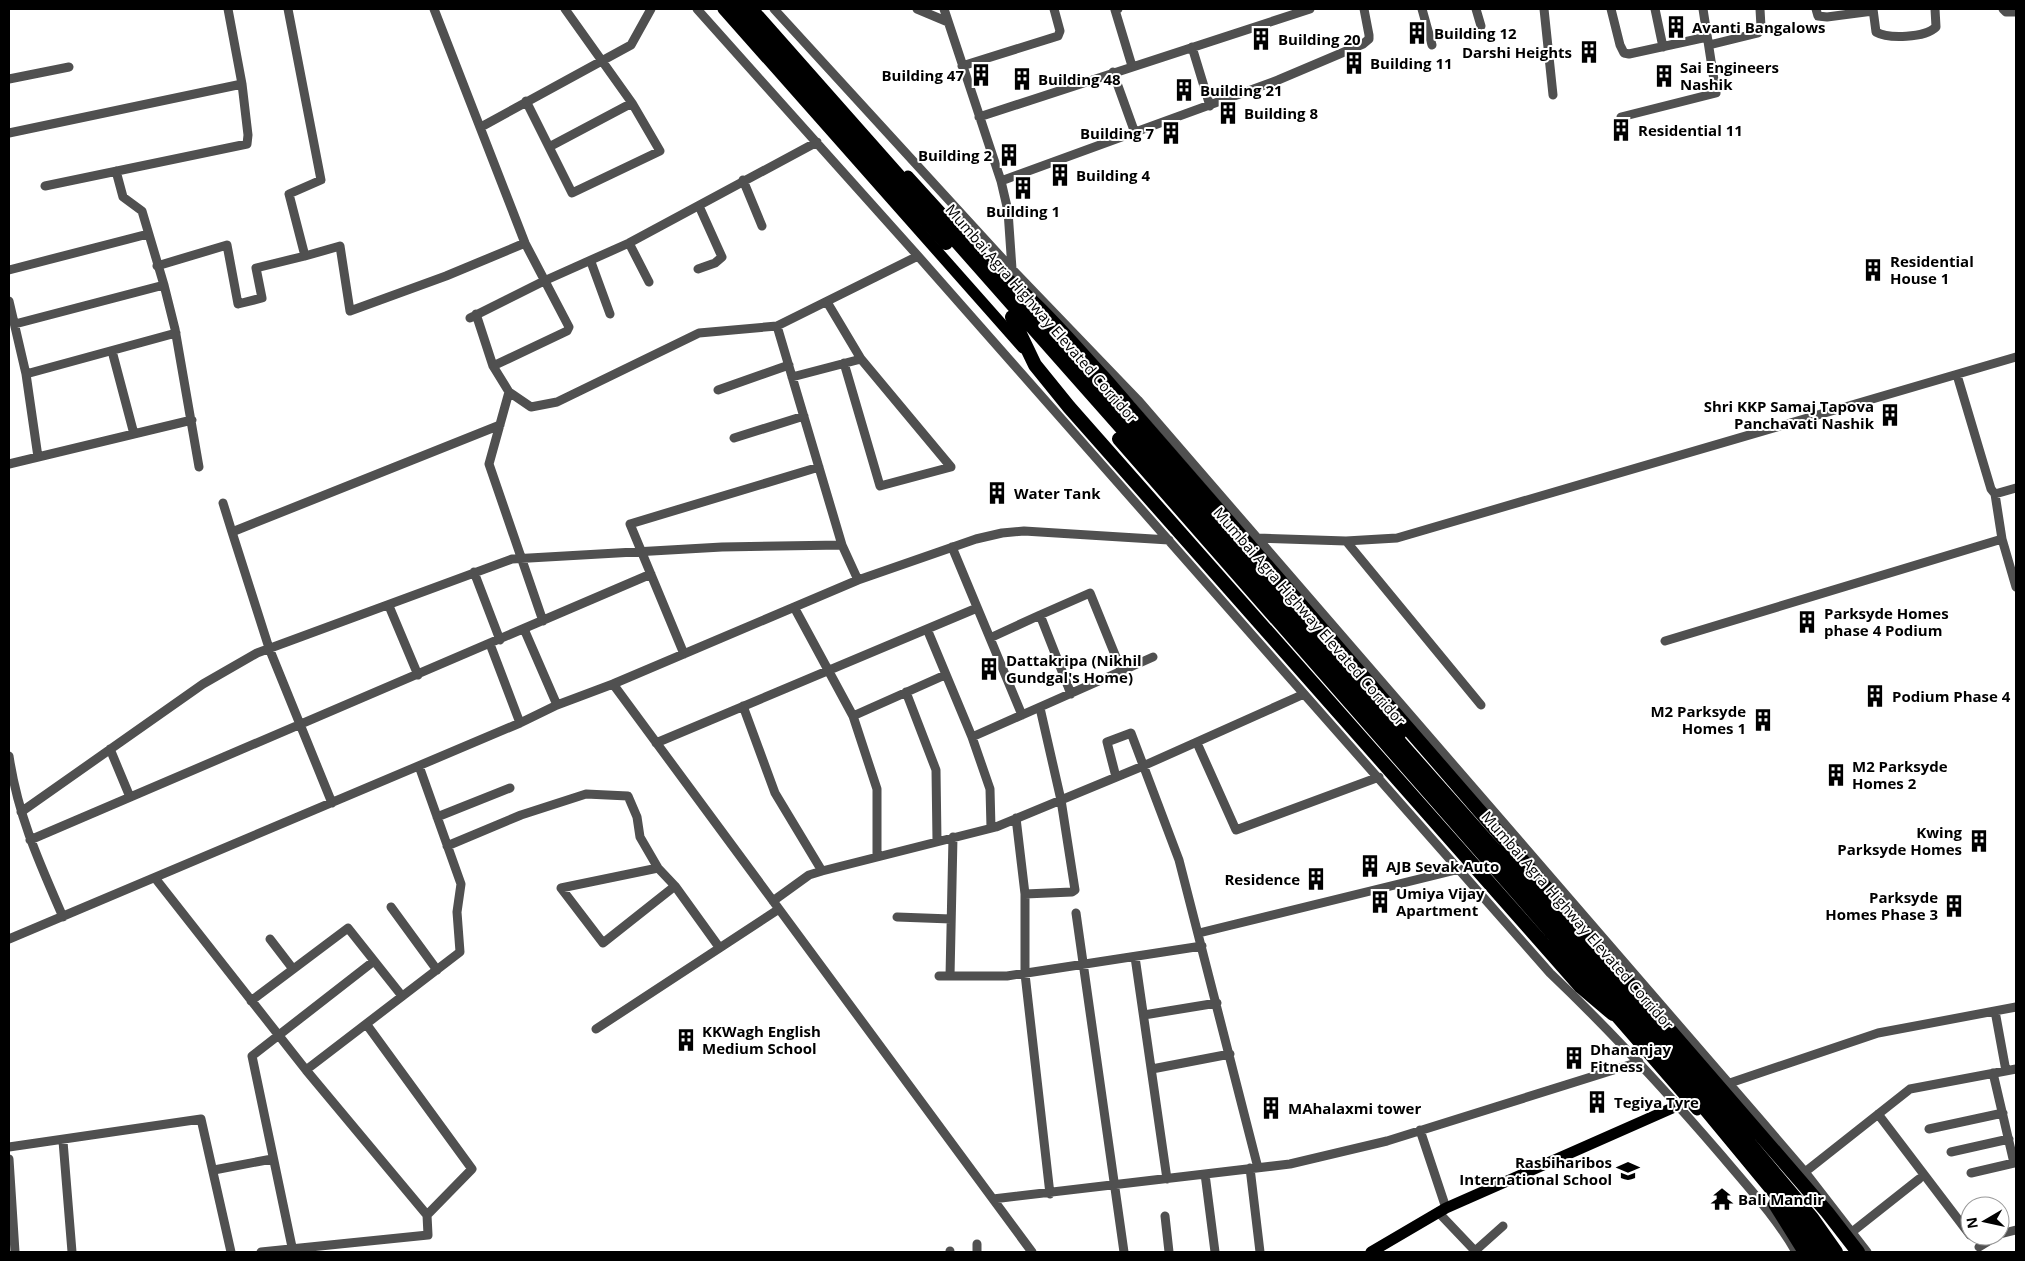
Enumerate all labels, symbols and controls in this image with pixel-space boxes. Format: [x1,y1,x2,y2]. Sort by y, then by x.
building icon: Avanti Bangalows [1663,14,1689,40]
place label: Avanti Bangalows [1692,17,1825,37]
building icon: Building 12 [1404,20,1430,46]
place label: Building 12 [1434,23,1517,43]
building icon: Building 20 [1248,26,1274,52]
place label: Building 20 [1278,29,1361,49]
building icon: Darshi Heights [1576,39,1602,65]
place label: Darshi Heights [1462,42,1572,62]
building icon: Building 11 [1341,50,1367,76]
place label: Building 11 [1370,53,1453,73]
place label: Sai Engineers Nashik [1680,57,1779,94]
building icon: Building 47 [968,62,994,88]
building icon: Sai Engineers Nashik [1651,63,1677,89]
place label: Building 47 [881,65,964,85]
building icon: Building 48 [1009,66,1035,92]
place label: Building 48 [1038,69,1121,89]
building icon: Building 21 [1171,77,1197,103]
place label: Building 21 [1200,80,1283,100]
building icon: Building 8 [1215,100,1241,126]
place label: Building 8 [1244,103,1318,123]
building icon: Residential 11 [1608,117,1634,143]
building icon: Building 7 [1158,120,1184,146]
place label: Residential 11 [1638,120,1743,140]
place label: Building 7 [1080,123,1154,143]
building icon: Building 2 [996,142,1022,168]
place label: Building 2 [918,145,992,165]
building icon: Building 4 [1047,162,1073,188]
place label: Building 4 [1076,165,1150,185]
building icon: Building 1 [1010,175,1036,201]
street label: Mumbai Agra Highway Elevated Corridor [941,200,1143,426]
place label: Building 1 [986,201,1060,221]
place label: Residential House 1 [1890,251,1974,288]
building icon: Residential House 1 [1860,257,1886,283]
place label: Shri KKP Samaj Tapova Panchavati Nashik [1704,396,1875,433]
building icon: Shri KKP Samaj Tapova Panchavati Nashik [1877,402,1903,428]
building icon: Water Tank [984,480,1010,506]
place label: Water Tank [1014,483,1101,503]
street label: Mumbai Agra Highway Elevated Corridor [1209,503,1411,729]
place label: Parksyde Homes phase 4 Podium [1824,603,1949,640]
building icon: Parksyde Homes phase 4 Podium [1794,609,1820,635]
place label: Dattakripa (Nikhil Gundgal's Home) [1006,650,1142,687]
building icon: Dattakripa (Nikhil Gundgal's Home) [976,656,1002,682]
building icon: Podium Phase 4 [1862,683,1888,709]
place label: Podium Phase 4 [1892,686,2011,706]
place label: M2 Parksyde Homes 1 [1650,701,1746,738]
building icon: M2 Parksyde Homes 1 [1750,707,1776,733]
place label: M2 Parksyde Homes 2 [1852,756,1948,793]
building icon: M2 Parksyde Homes 2 [1823,762,1849,788]
street label: Mumbai Agra Highway Elevated Corridor [1477,807,1679,1033]
place label: Kwing Parksyde Homes [1837,822,1963,859]
building icon: Kwing Parksyde Homes [1966,828,1992,854]
building icon: AJB Sevak Auto [1357,853,1383,879]
place label: AJB Sevak Auto [1386,856,1499,876]
building icon: Residence [1303,866,1329,892]
place label: Residence [1224,869,1300,889]
place label: Umiya Vijay Apartment [1396,883,1485,920]
place label: Parksyde Homes Phase 3 [1825,887,1938,924]
building icon: Umiya Vijay Apartment [1367,889,1393,915]
building icon: Parksyde Homes Phase 3 [1941,893,1967,919]
place label: KKWagh English Medium School [702,1021,821,1058]
building icon: KKWagh English Medium School [673,1027,699,1053]
place label: Dhananjay Fitness [1590,1039,1671,1076]
building icon: Dhananjay Fitness [1561,1045,1587,1071]
building icon: Tegiya Tyre [1584,1089,1610,1115]
place label: Tegiya Tyre [1614,1092,1699,1112]
building icon: MAhalaxmi tower [1258,1095,1284,1121]
place label: MAhalaxmi tower [1288,1098,1421,1118]
place label: Rasbiharibos International School [1459,1152,1612,1189]
school or university icon: Rasbiharibos International School [1615,1158,1641,1184]
temple icon: Bali Mandir [1709,1186,1735,1212]
place label: Bali Mandir [1738,1189,1824,1209]
north arrow [1960,1196,2010,1246]
text: N [1961,1216,1982,1230]

